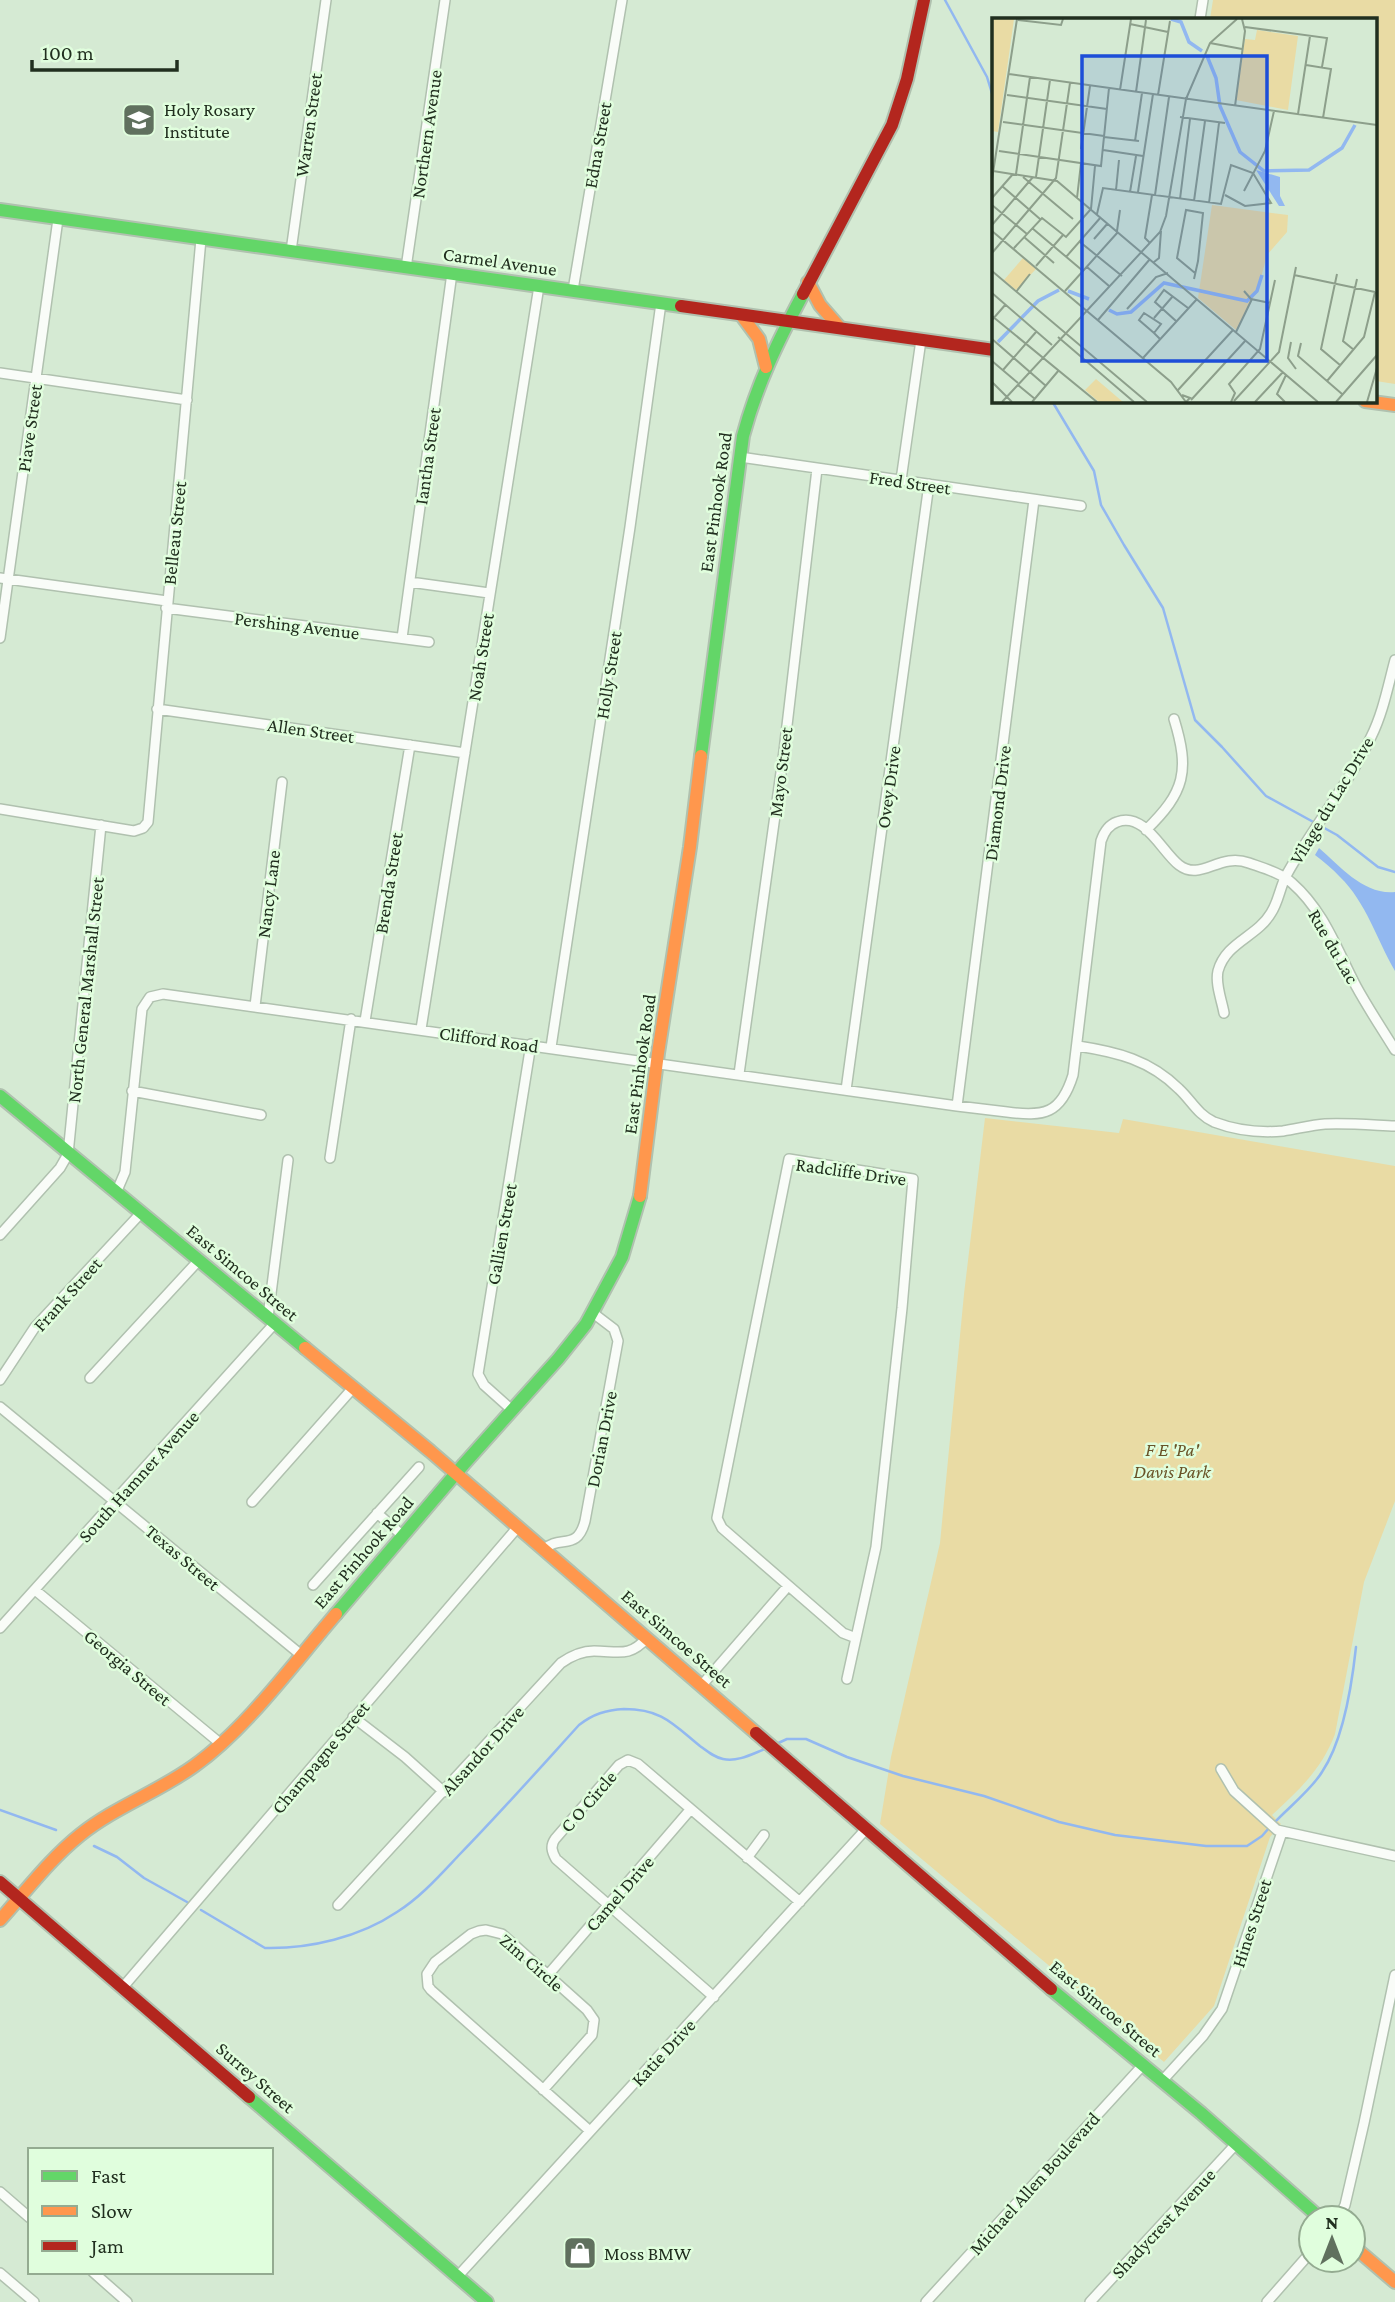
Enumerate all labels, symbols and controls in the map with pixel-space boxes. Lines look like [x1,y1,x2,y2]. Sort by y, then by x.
inset map [992,18,1378,402]
scale bar [32,28,177,72]
text: 100 m [42,41,94,65]
street label: Northern Avenue [407,68,446,200]
street label: Warren Street [291,71,326,179]
place label: Holy Rosary Institute [164,99,255,142]
street label: Edna Street [580,100,616,190]
school or university icon: Holy Rosary Institute [120,101,158,139]
street label: Carmel Avenue [442,243,558,280]
street label: Piave Street [13,382,46,473]
street label: Iantha Street [410,405,445,506]
street label: East Pinhook Road [695,431,736,574]
street label: Fred Street [868,466,953,499]
street label: Belleau Street [159,480,190,586]
street label: Pershing Avenue [233,607,361,644]
street label: Noah Street [463,611,498,703]
street label: Holly Street [591,629,626,721]
street label: Allen Street [266,714,356,747]
street label: Mayo Street [765,725,797,818]
street label: Vilage du Lac Drive [1285,733,1378,868]
street label: Ovey Drive [872,744,905,830]
street label: Diamond Drive [980,744,1015,862]
street label: Brenda Street [370,830,407,935]
street label: Nancy Lane [253,849,284,939]
street label: North General Marshall Street [63,875,108,1104]
street label: Rue du Lac [1304,905,1363,987]
street label: East Pinhook Road [619,993,660,1136]
street label: Clifford Road [438,1022,540,1057]
street label: Radcliffe Drive [794,1153,908,1190]
street label: Gallien Street [482,1181,521,1286]
street label: East Simcoe Street [183,1220,303,1326]
street label: Frank Street [29,1253,106,1335]
street label: Dorian Drive [582,1389,621,1489]
street label: South Hamner Avenue [74,1406,203,1546]
park label: F E 'Pa' Davis Park [1133,1439,1211,1482]
street label: East Pinhook Road [309,1492,418,1613]
street label: Texas Street [141,1520,225,1595]
street label: East Simcoe Street [617,1585,737,1692]
street label: Georgia Street [80,1625,176,1710]
street label: Champagne Street [267,1696,374,1818]
street label: Alsandor Drive [437,1701,528,1799]
street label: C O Circle [556,1766,621,1836]
street label: Camel Drive [581,1851,658,1935]
street label: Hines Street [1227,1876,1276,1970]
street label: Zim Circle [496,1929,568,1996]
street label: East Simcoe Street [1046,1956,1166,2062]
street label: Katie Drive [627,2014,700,2090]
street label: Surrey Street [212,2038,300,2118]
street label: Michael Allen Boulevard [965,2108,1104,2259]
legend [28,2148,273,2274]
text: Fast [91,2164,127,2188]
street label: Shadycrest Avenue [1107,2164,1220,2283]
text: Slow [91,2199,133,2223]
north arrow [1297,2204,1367,2274]
text: N [1326,2212,1339,2233]
text: Jam [89,2234,124,2258]
shop icon: Moss BMW [561,2234,599,2272]
place label: Moss BMW [604,2243,692,2264]

